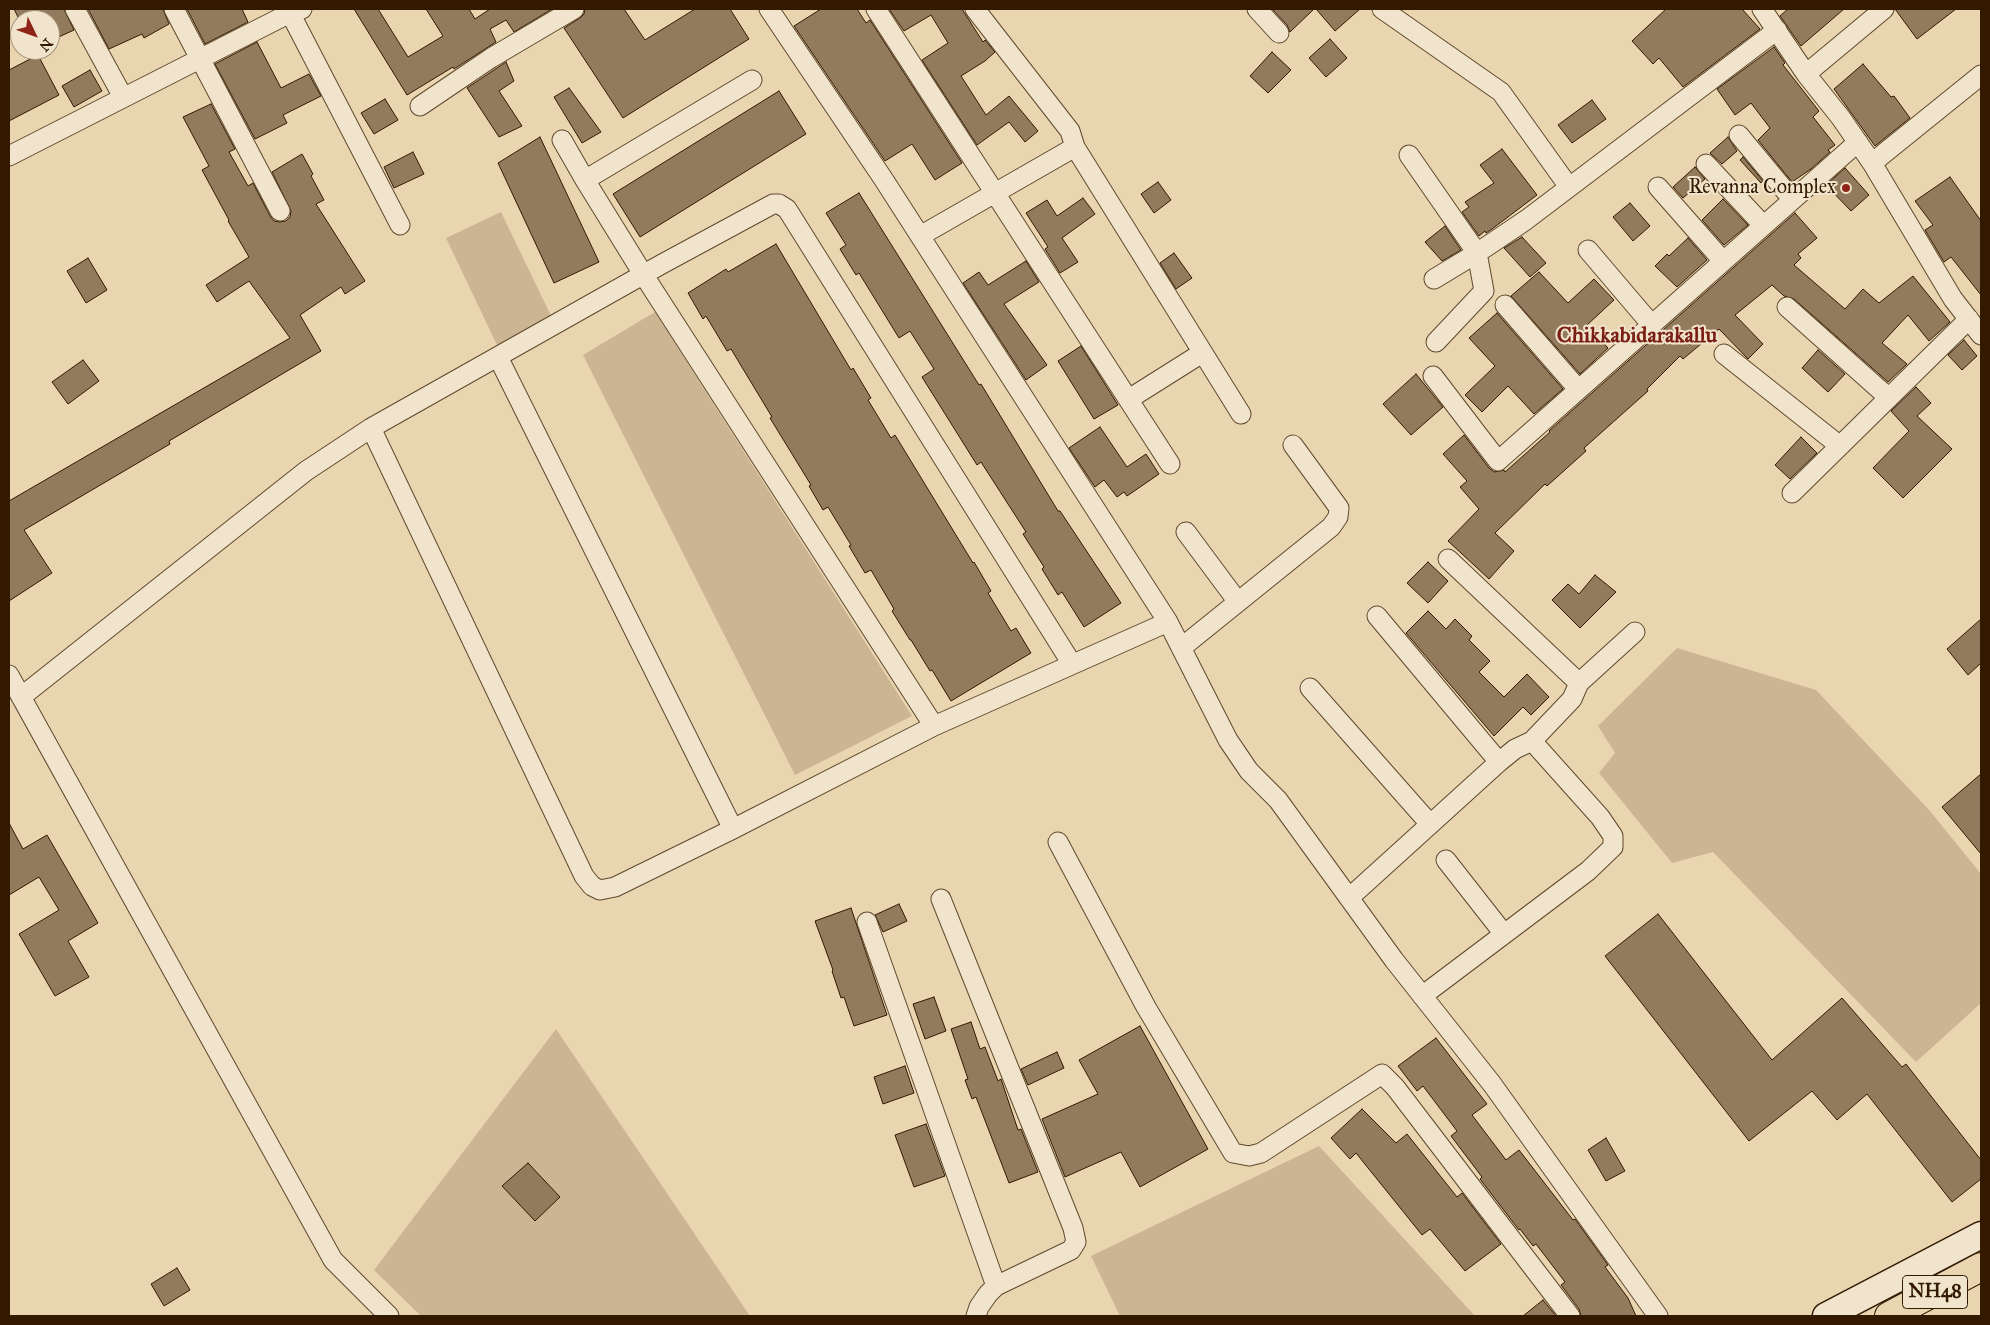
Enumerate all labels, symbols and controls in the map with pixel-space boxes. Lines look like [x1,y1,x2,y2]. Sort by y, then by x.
north arrow [10,10,60,60]
text: N [35,35,56,55]
place label: Revanna Complex [1688,176,1836,200]
marker: Revanna Complex [1840,182,1852,194]
district label: Chikkabidarakallu [1557,324,1717,350]
road number: NH48 [1902,1275,1968,1308]

